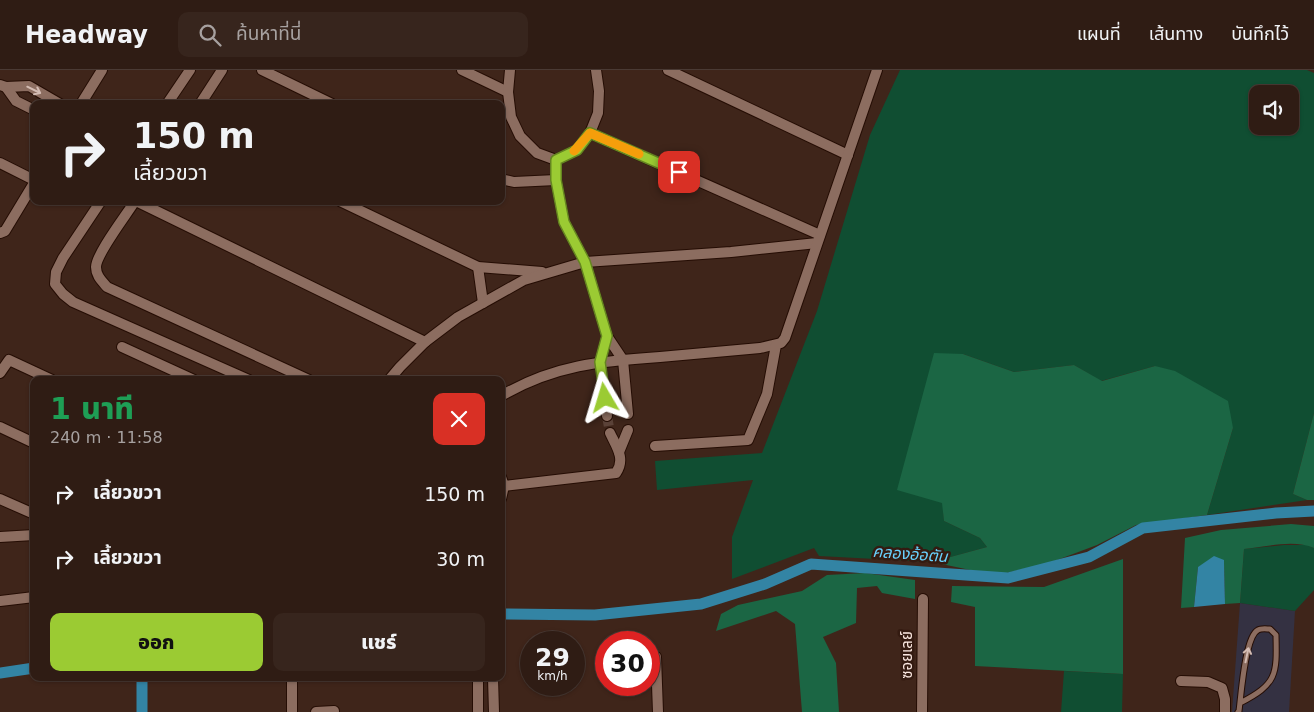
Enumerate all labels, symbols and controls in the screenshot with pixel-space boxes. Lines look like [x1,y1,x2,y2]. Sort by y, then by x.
search box [178,12,528,57]
text: Headway [25,21,148,49]
icon: search [196,21,224,49]
text: ค้นหาที่นี่ [236,22,301,44]
text: แผนที่ [1077,23,1121,44]
text: เส้นทาง [1149,23,1203,44]
text: บันทึกไว้ [1231,23,1289,44]
map controls [1249,85,1299,135]
button: sound [1249,85,1299,135]
one-way arrow [26,86,41,95]
text: 150 m [133,116,255,156]
icon: right [50,120,115,185]
pin [658,151,700,193]
icon: arrive [665,158,693,186]
text: เลี้ยวขวา [133,160,208,185]
position arrow [578,371,630,423]
text: 1 นาที [50,391,134,426]
button: close [433,393,485,445]
text: 240 m · 11:58 [50,428,163,447]
icon: right [50,480,78,508]
text: เลี้ยวขวา [93,481,162,503]
text: 150 m [424,483,485,505]
water label: คลองอ้อตัน [872,542,949,566]
icon: right [50,545,78,573]
text: เลี้ยวขวา [93,546,162,568]
text: 30 m [436,548,485,570]
button: ออก [50,613,263,671]
button: แชร์ [273,613,485,671]
speed limit sign: 30 [595,631,660,696]
street label: ซอยเลย์ [898,631,916,679]
text: 29 [535,643,570,672]
one-way arrow [1243,648,1252,664]
text: km/h [537,669,568,683]

